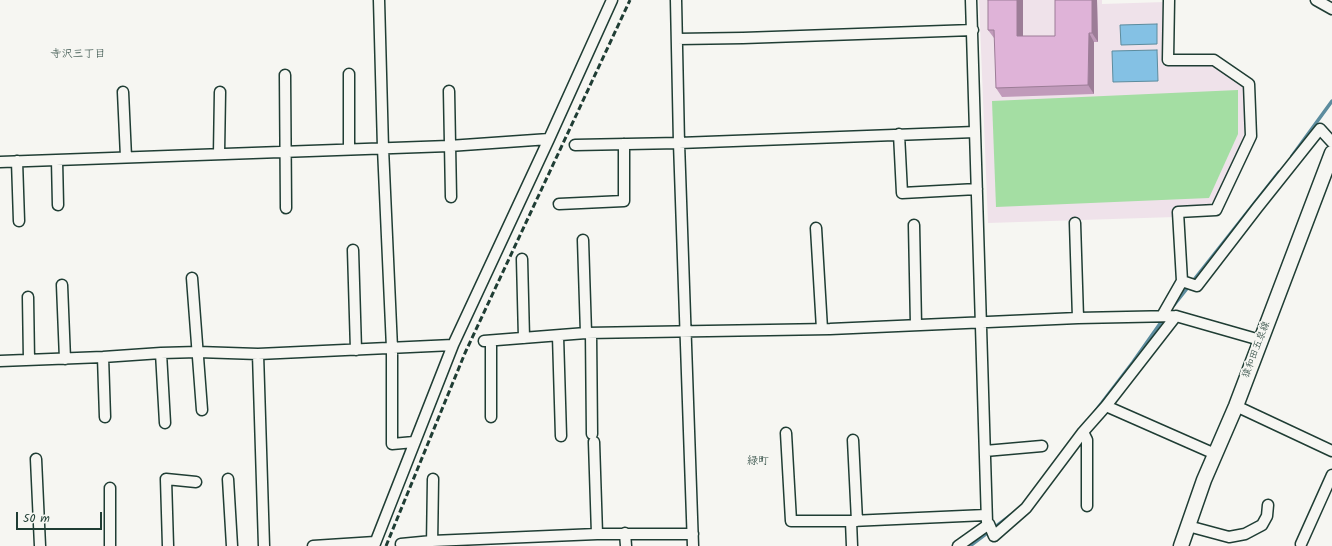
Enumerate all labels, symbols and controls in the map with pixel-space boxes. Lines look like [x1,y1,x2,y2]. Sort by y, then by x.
district label: 寺沢三丁目 [51,48,105,62]
street label: 猿和田五泉線 [1241,320,1273,380]
district label: 緑町 [747,455,769,469]
scale bar [18,504,104,530]
text: 50 m [23,509,50,528]

